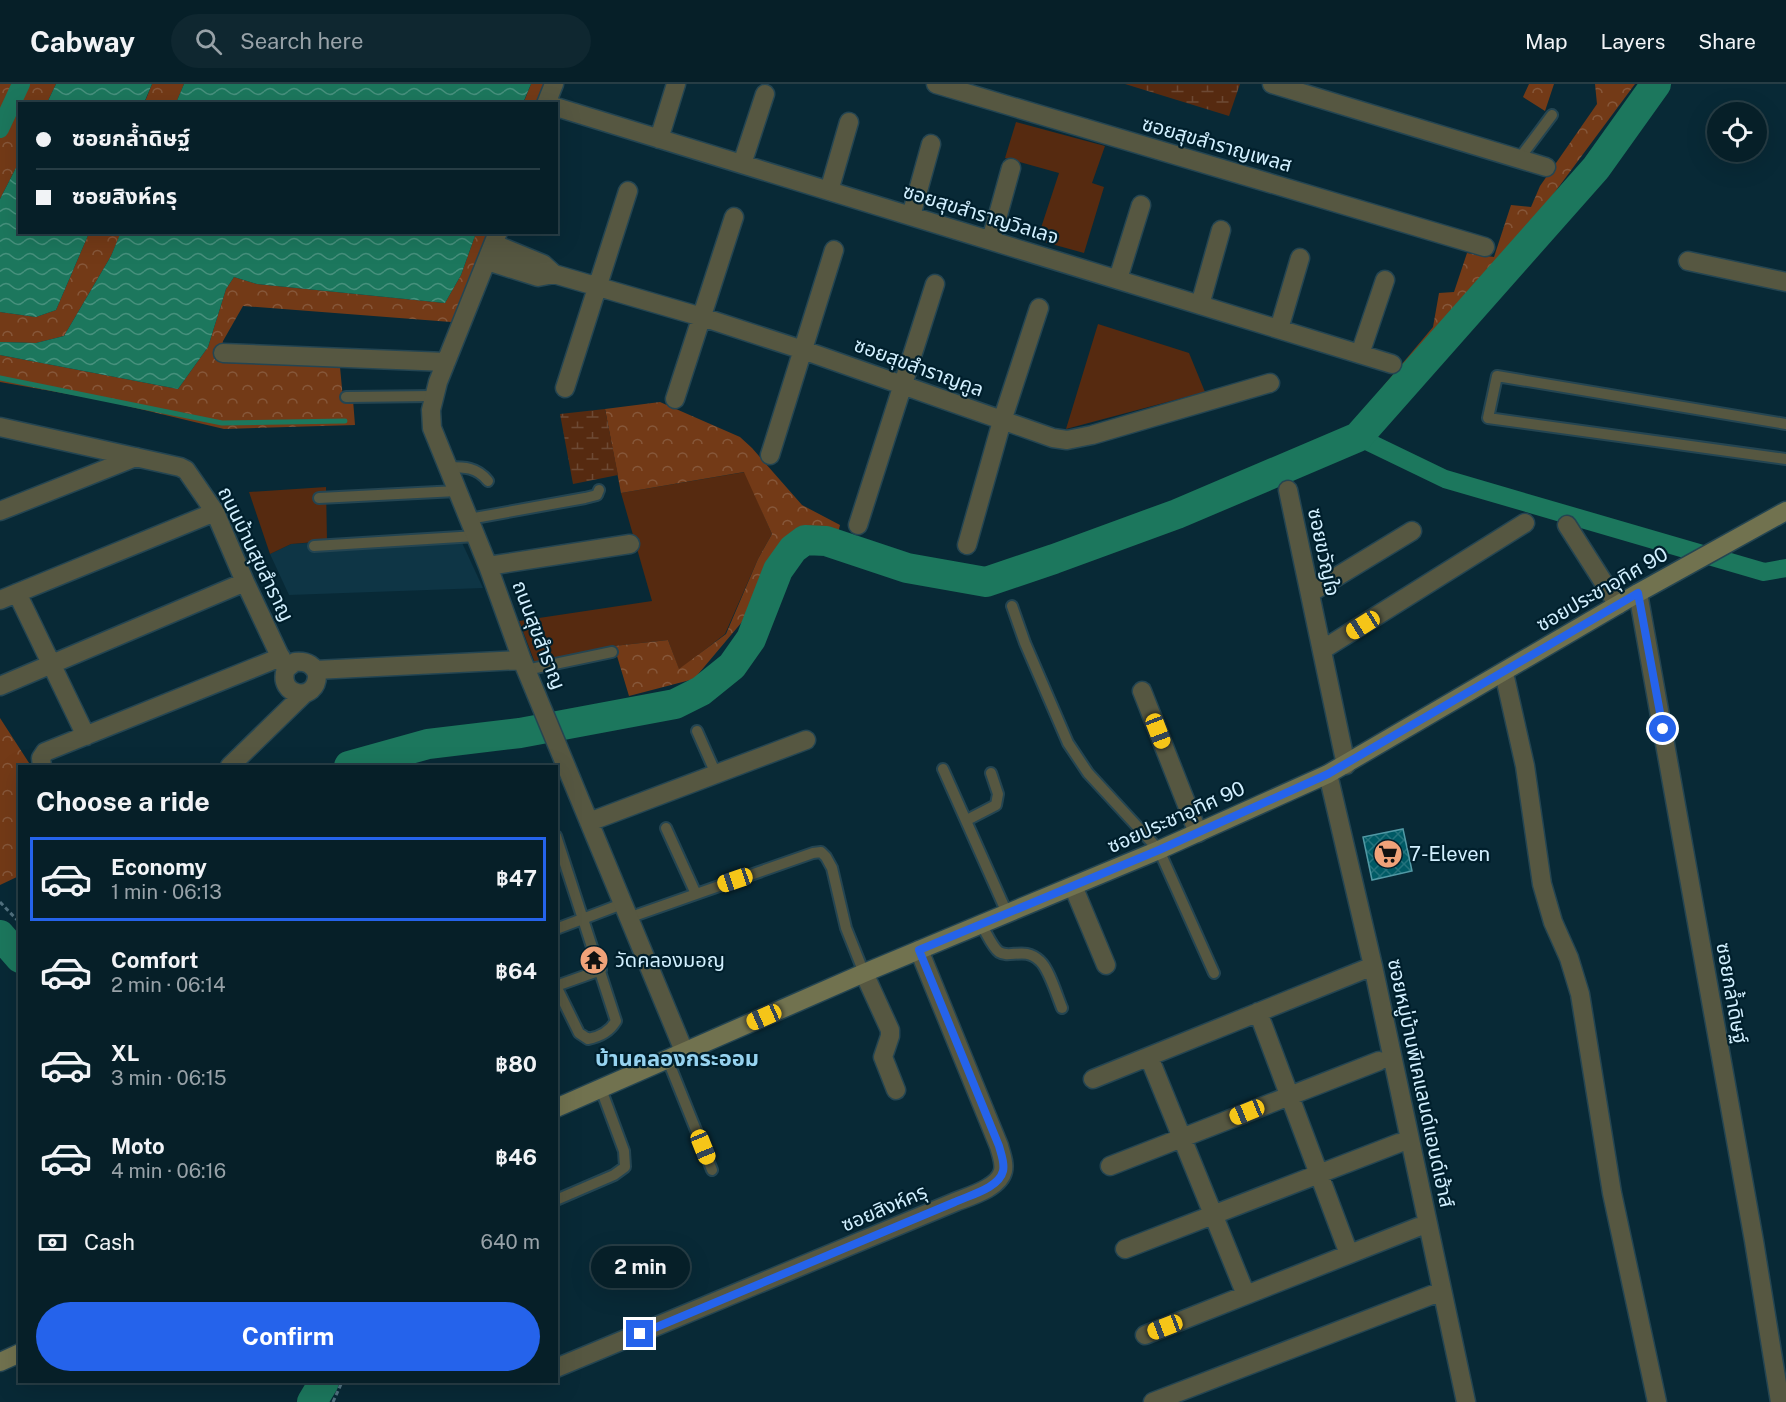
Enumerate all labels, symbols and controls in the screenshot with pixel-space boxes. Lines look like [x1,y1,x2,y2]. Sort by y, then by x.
search box [171,14,591,68]
text: Cabway [30,25,135,58]
icon: search [192,25,225,58]
text: Search here [240,28,363,54]
text: Map [1525,29,1568,54]
text: Layers [1601,29,1665,54]
text: Share [1698,29,1756,54]
map controls [1707,102,1767,162]
button: locate [1707,102,1767,162]
street label: ซอยสุขสำราญเพลส [1139,111,1295,177]
text: ซอยกล้ำดิษฐ์ [72,125,190,151]
street label: ซอยสุขสำราญวิลเลจ [900,179,1062,249]
text: ซอยสิงห์ครุ [72,183,177,209]
street label: ซอยสุขสำราญคูล [851,332,987,403]
street label: ถนนบ้านสุขสำราญ [213,483,299,625]
street label: ซอยขวัญใจ [1303,506,1345,598]
street label: ซอยประชาอุทิศ 90 [1532,542,1672,636]
street label: ถนนสุขสำราญ [507,577,571,693]
car [1343,608,1383,642]
car [1143,711,1173,751]
route start [1649,715,1676,742]
street label: ซอยประชาอุทิศ 90 [1104,776,1248,858]
text: Choose a ride [36,785,210,817]
supermarket icon: 7-Eleven [1372,838,1404,870]
place label: 7-Eleven [1409,842,1490,866]
icon: car [39,852,93,906]
text: Economy [111,854,207,880]
text: ฿47 [496,865,537,891]
car [715,866,755,894]
text: 1 min · 06:13 [111,880,222,904]
street label: ซอยกล้ำดิษฐ์ [1711,940,1755,1045]
temple icon: วัดคลองมอญ [578,944,610,976]
icon: car [39,945,93,999]
text: Comfort [111,947,198,973]
place label: วัดคลองมอญ [615,948,725,972]
street label: ซอยหมู่บ้านพีเคแลนด์แอนด์เฮ้าส์ [1382,956,1459,1210]
text: ฿64 [495,958,537,984]
text: 2 min · 06:14 [111,973,226,997]
car [744,1001,784,1033]
icon: car [39,1038,93,1092]
text: XL [111,1040,139,1066]
district label: บ้านคลองกระออม [595,1045,759,1071]
text: ฿80 [495,1051,537,1077]
text: 3 min · 06:15 [111,1066,227,1090]
car [1227,1097,1267,1127]
car [688,1127,718,1167]
icon: car [39,1131,93,1185]
text: Moto [111,1133,165,1159]
text: ฿46 [495,1144,537,1170]
text: 4 min · 06:16 [111,1159,226,1183]
street label: ซอยสิงห์ครุ [838,1179,930,1237]
icon: cash [36,1226,69,1259]
text: Cash [84,1229,135,1255]
text: 640 m [481,1230,540,1254]
callout: 2 min [590,1247,690,1289]
text: 2 min [614,1255,667,1279]
button: Confirm [36,1302,540,1371]
car [1145,1312,1185,1342]
route end [626,1320,653,1347]

